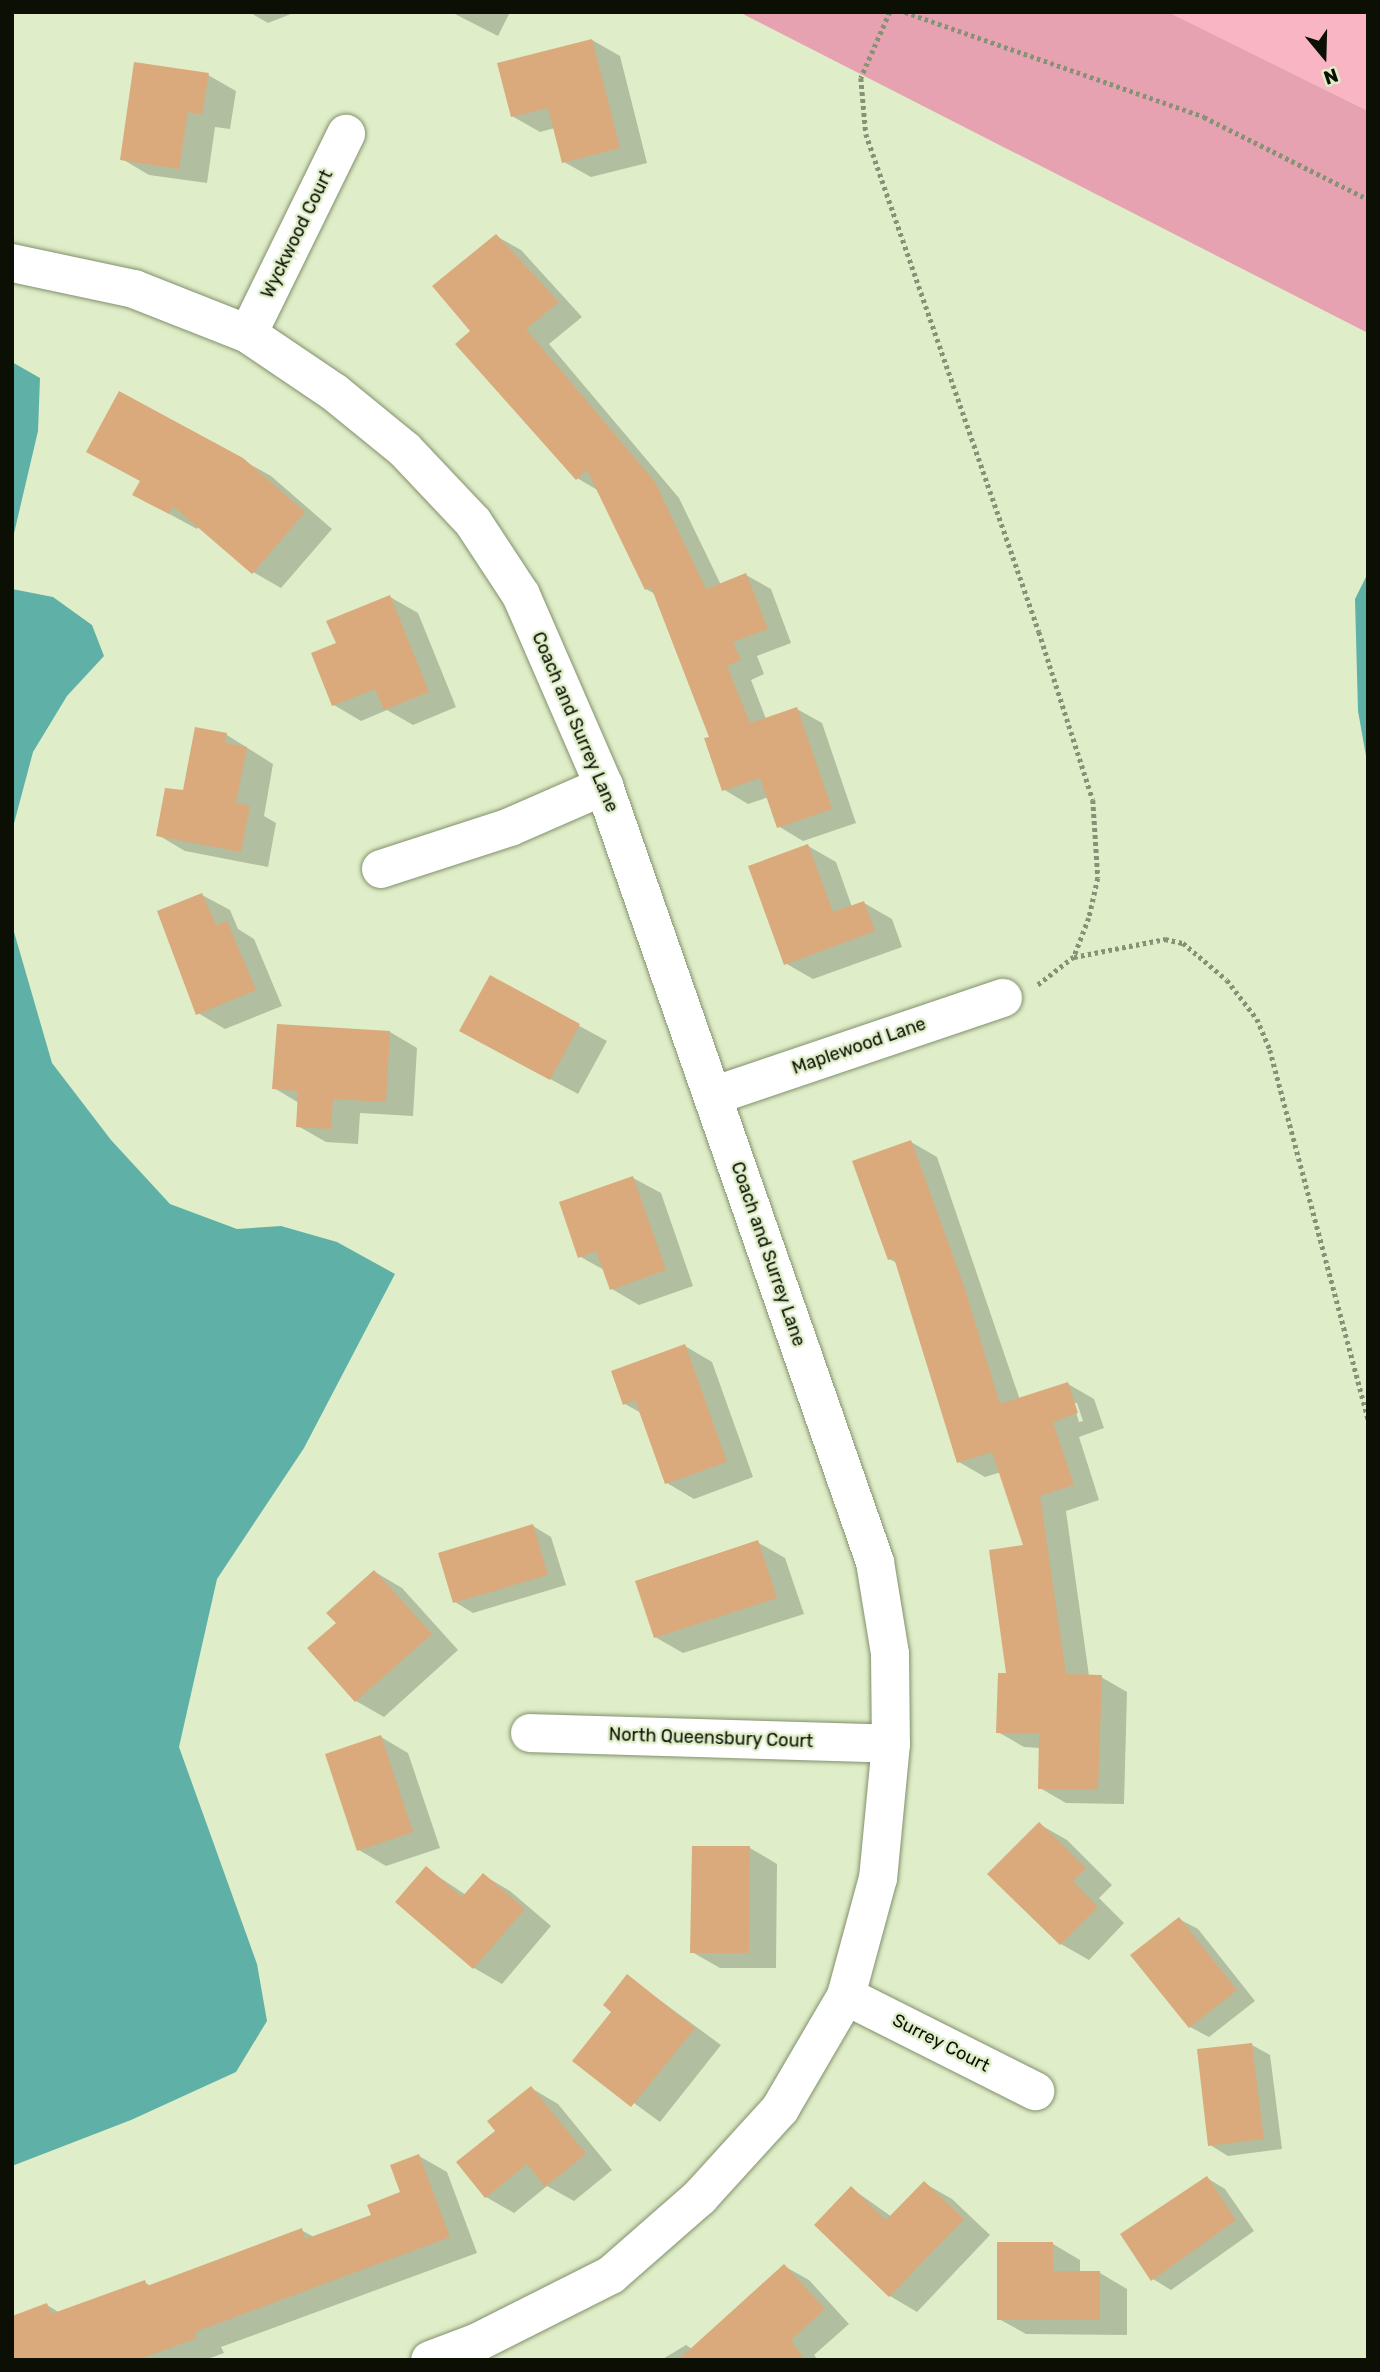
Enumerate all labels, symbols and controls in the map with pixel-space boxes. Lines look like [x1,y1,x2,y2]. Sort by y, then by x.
north arrow [1289,21,1359,91]
text: N [1321,63,1341,89]
street label: Wyckwood Court [257,166,337,302]
street label: Coach and Surrey Lane [527,628,623,816]
street label: Maplewood Lane [789,1013,929,1079]
street label: Coach and Surrey Lane [726,1159,810,1349]
street label: North Queensbury Court [608,1724,814,1752]
street label: Surrey Court [889,2009,993,2077]

